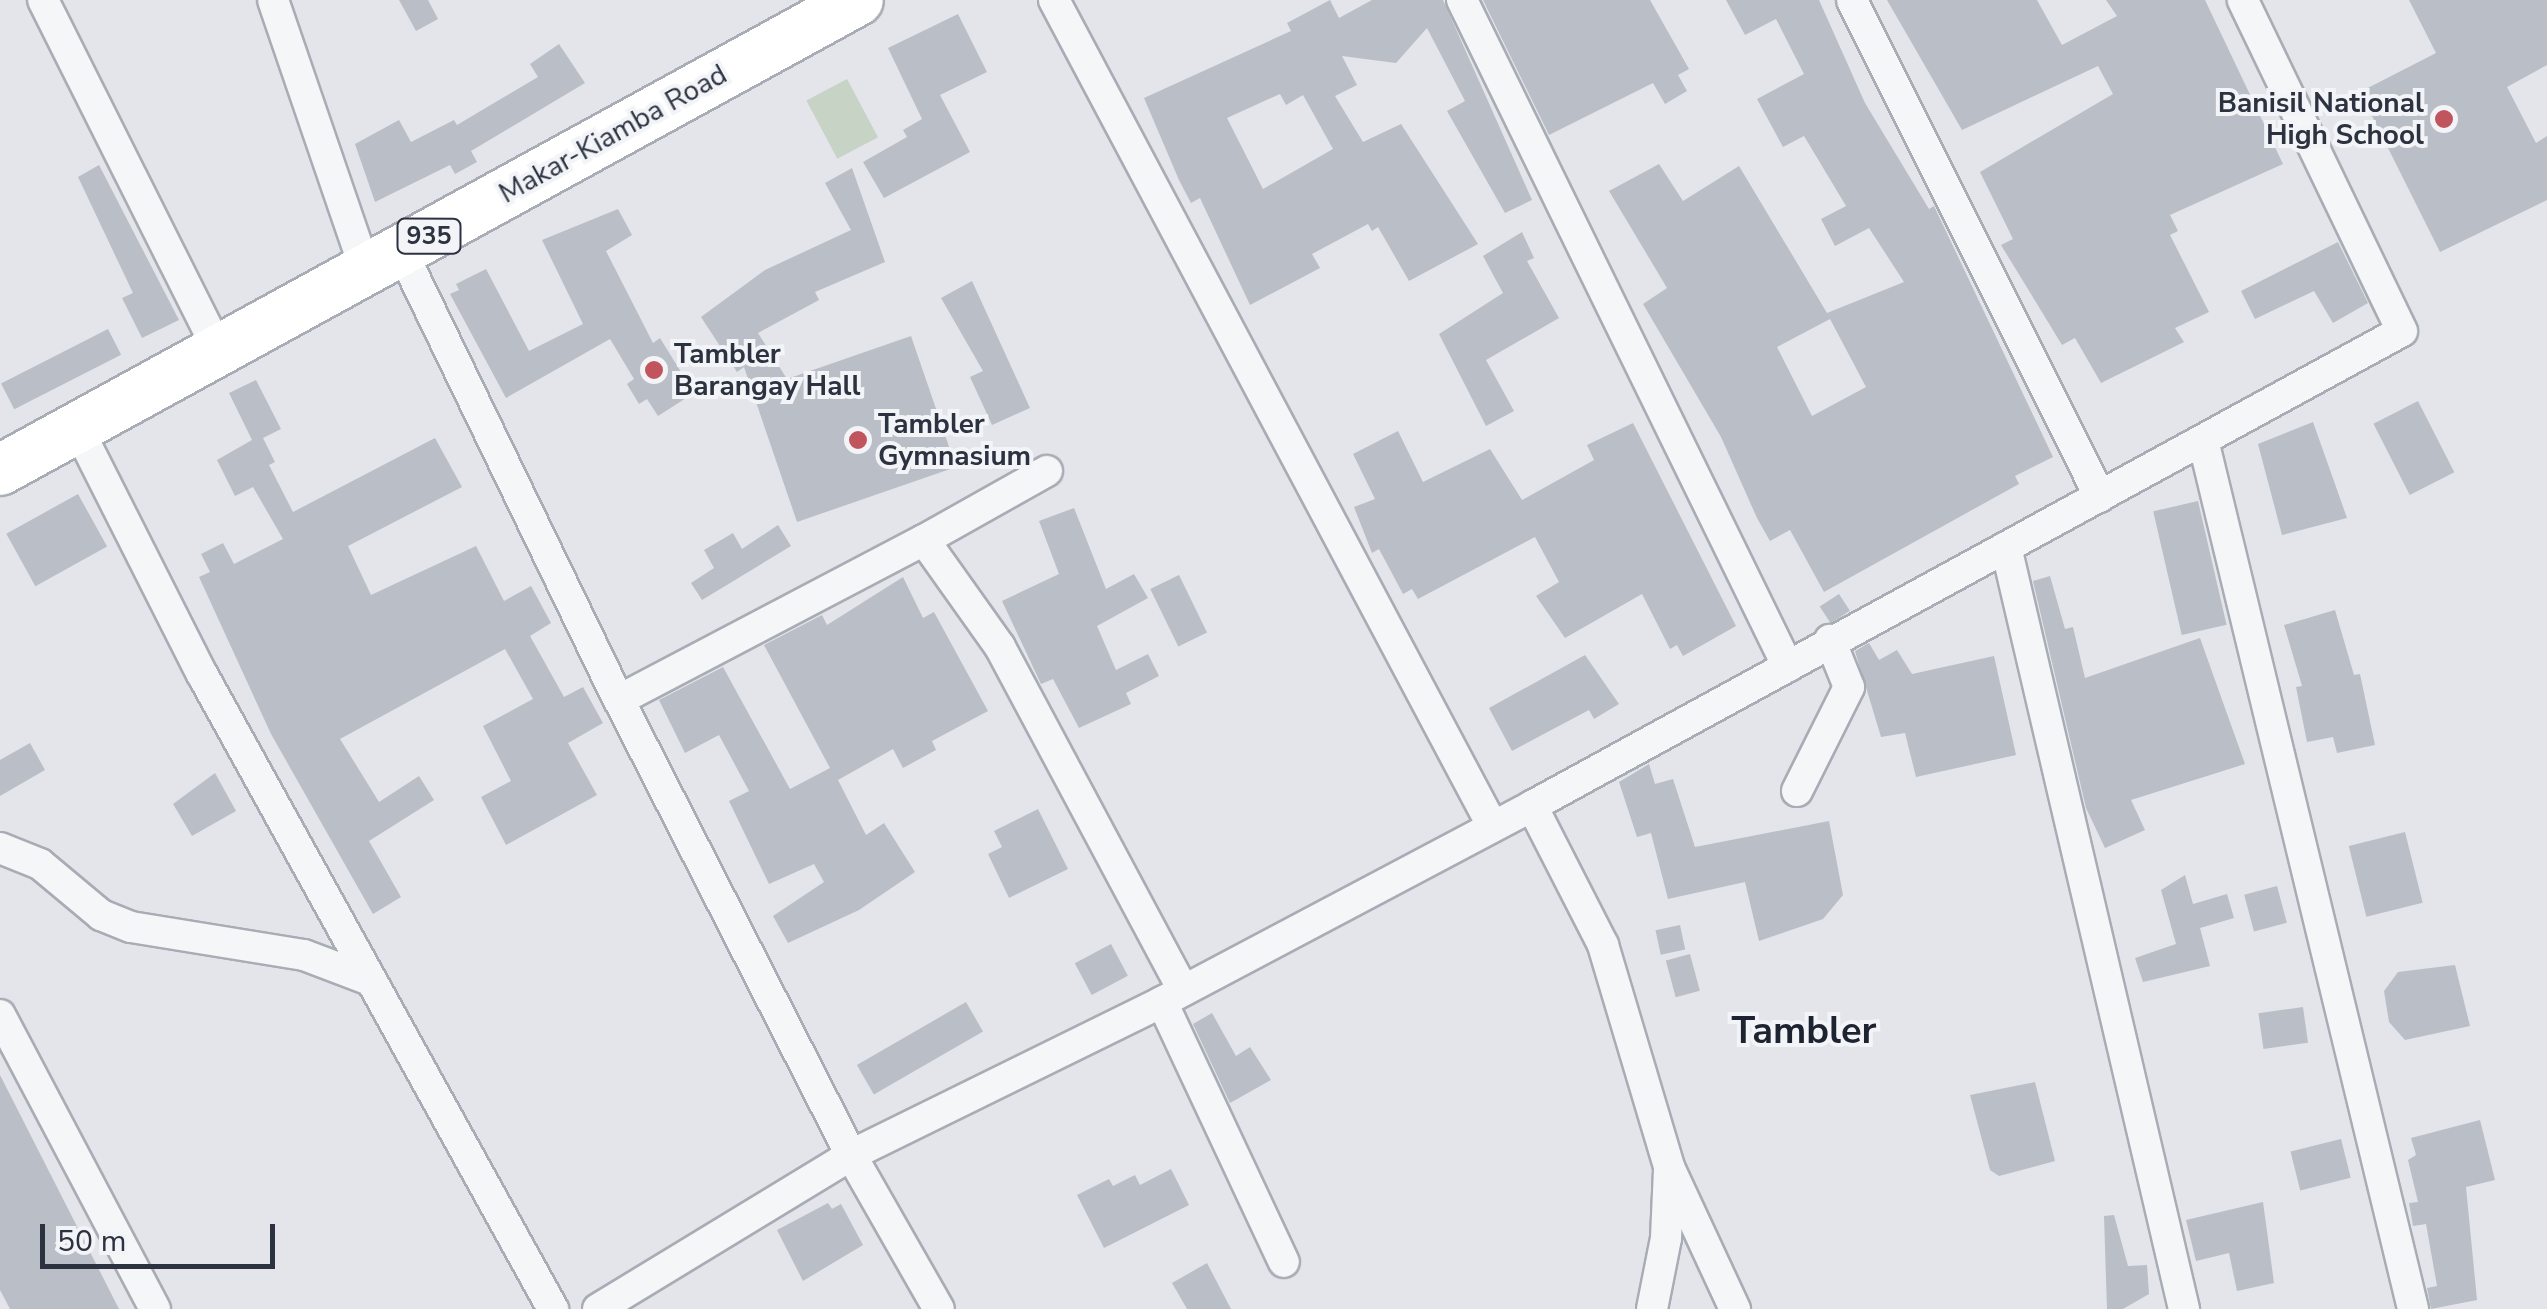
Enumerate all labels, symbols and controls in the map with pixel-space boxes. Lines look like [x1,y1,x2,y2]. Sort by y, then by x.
street label: Makar-Kiamba Road [493,57,733,211]
place label: Banisil National High School [2218,86,2424,152]
marker: Banisil National High School [2433,108,2455,130]
road number: 935 [396,216,462,256]
place label: Tambler Barangay Hall [674,337,860,403]
marker: Tambler Barangay Hall [643,359,665,381]
place label: Tambler Gymnasium [878,407,1031,473]
marker: Tambler Gymnasium [847,429,869,451]
district label: Tambler [1732,1008,1876,1054]
scale bar [45,1204,280,1266]
text: 50 m [57,1221,126,1262]

